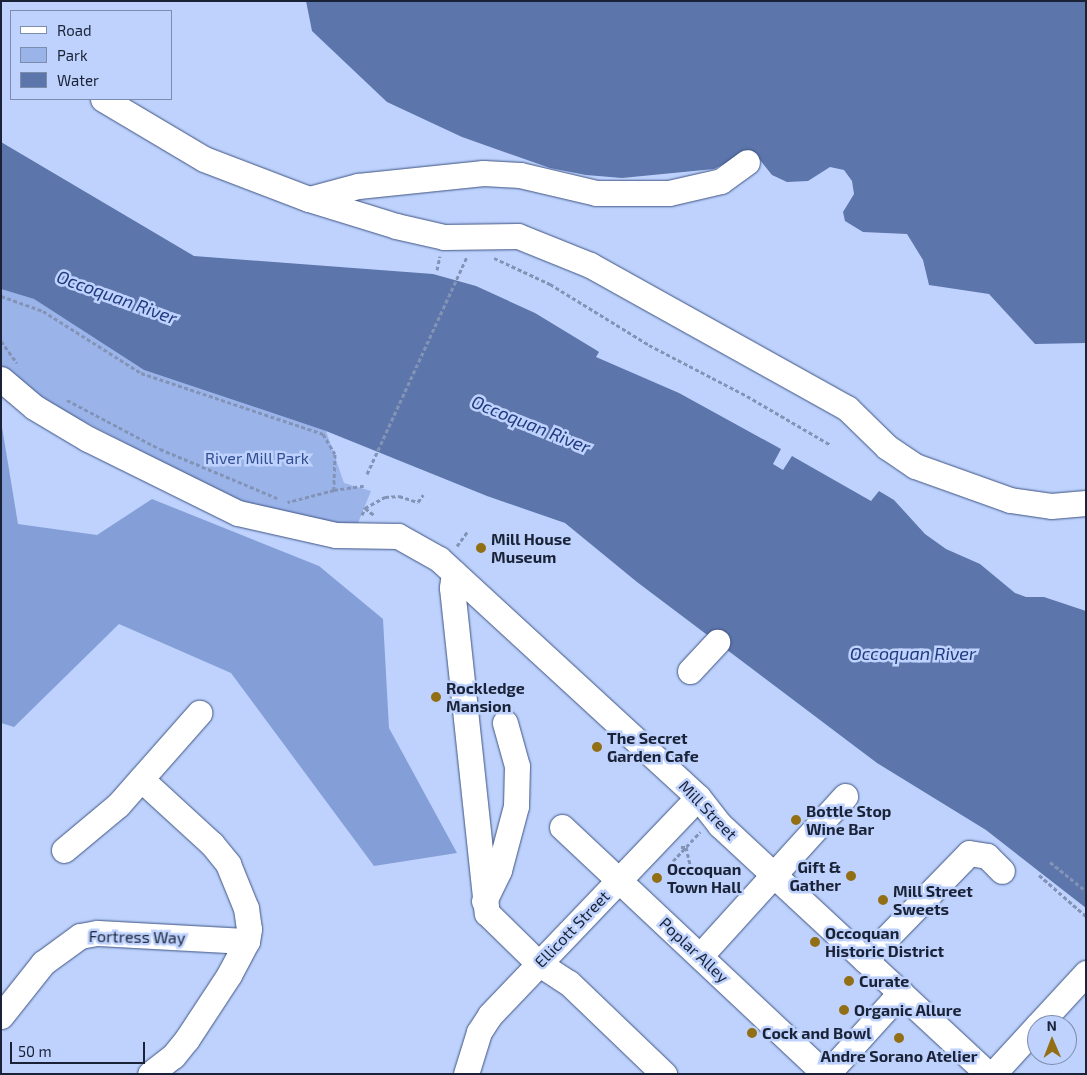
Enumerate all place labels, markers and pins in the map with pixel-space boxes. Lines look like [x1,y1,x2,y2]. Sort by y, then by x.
place label: Mill House Museum [491,529,572,567]
marker: Mill House Museum [475,542,487,554]
place label: Rockledge Mansion [446,678,525,716]
marker: Rockledge Mansion [430,691,442,703]
place label: The Secret Garden Cafe [607,728,699,766]
marker: The Secret Garden Cafe [591,741,603,753]
place label: Bottle Stop Wine Bar [806,801,891,839]
marker: Bottle Stop Wine Bar [790,814,802,826]
place label: Gift & Gather [789,857,841,895]
place label: Occoquan Town Hall [667,859,742,897]
marker: Gift & Gather [845,870,857,882]
marker: Occoquan Town Hall [651,872,663,884]
place label: Mill Street Sweets [893,881,973,919]
marker: Mill Street Sweets [877,894,889,906]
place label: Occoquan Historic District [825,923,944,961]
marker: Occoquan Historic District [809,936,821,948]
place label: Curate [859,971,909,991]
marker: Curate [843,975,855,987]
place label: Organic Allure [854,1000,962,1020]
marker: Organic Allure [838,1004,850,1016]
place label: Cock and Bowl [762,1023,872,1043]
marker: Cock and Bowl [746,1027,758,1039]
marker: Andre Sorano Atelier [893,1032,905,1044]
place label: Andre Sorano Atelier [820,1046,978,1066]

